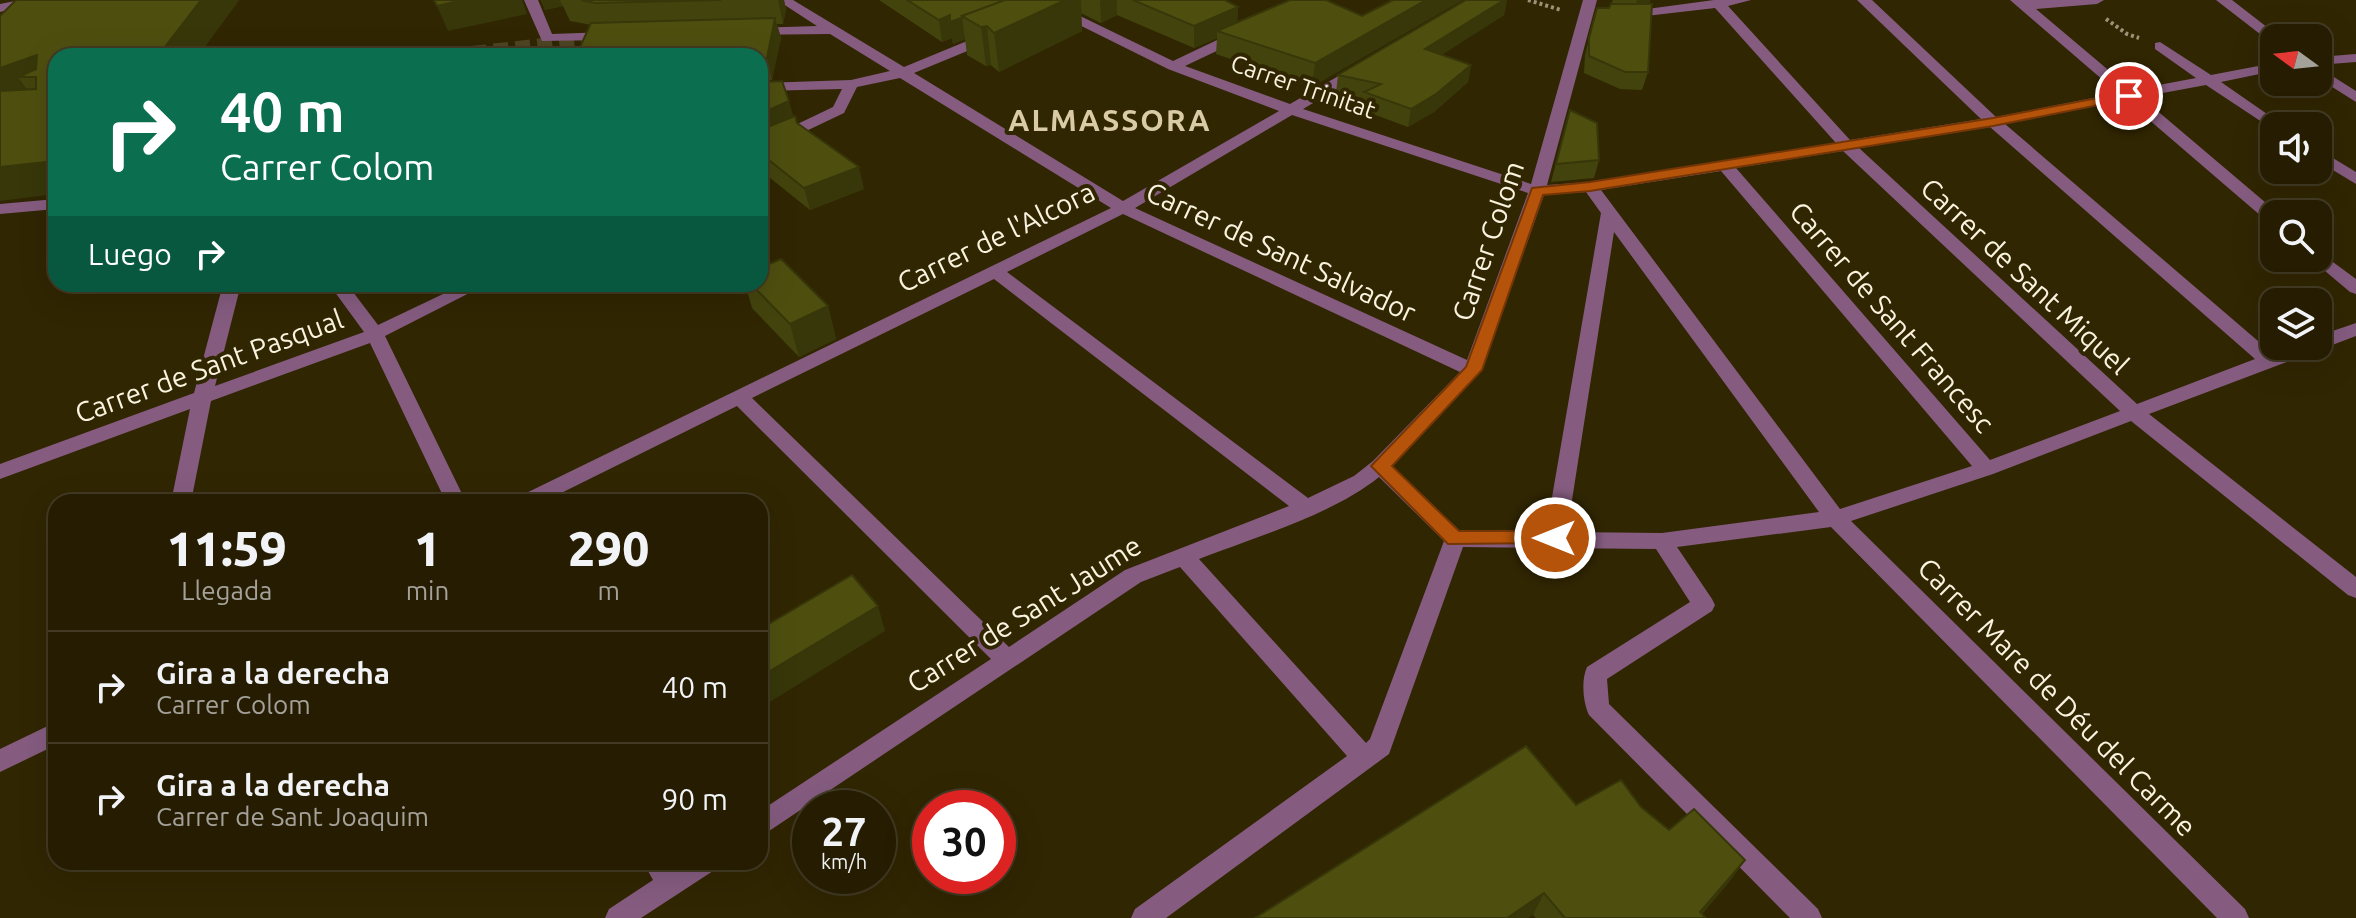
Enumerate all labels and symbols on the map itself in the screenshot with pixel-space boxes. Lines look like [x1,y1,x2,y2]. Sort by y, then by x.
north arrow [2260,24,2332,96]
street label: Carrer Trinitat [1227,49,1380,124]
pin [2095,62,2163,130]
district label: ALMASSORA [1008,103,1212,137]
street label: Carrer Colom [1446,157,1529,325]
street label: Carrer de Sant Miquel [1915,171,2135,380]
street label: Carrer de l'Alcora [892,175,1099,298]
street label: Carrer de Sant Salvador [1142,175,1421,328]
street label: Carrer de Sant Francesc [1784,195,2001,438]
street label: Carrer de Sant Pasqual [70,303,347,429]
position arrow [1513,496,1597,580]
street label: Carrer de Sant Jaume [901,529,1146,698]
street label: Carrer Mare de Déu del Carme [1912,551,2203,842]
speed limit sign: 30 [912,790,1016,894]

